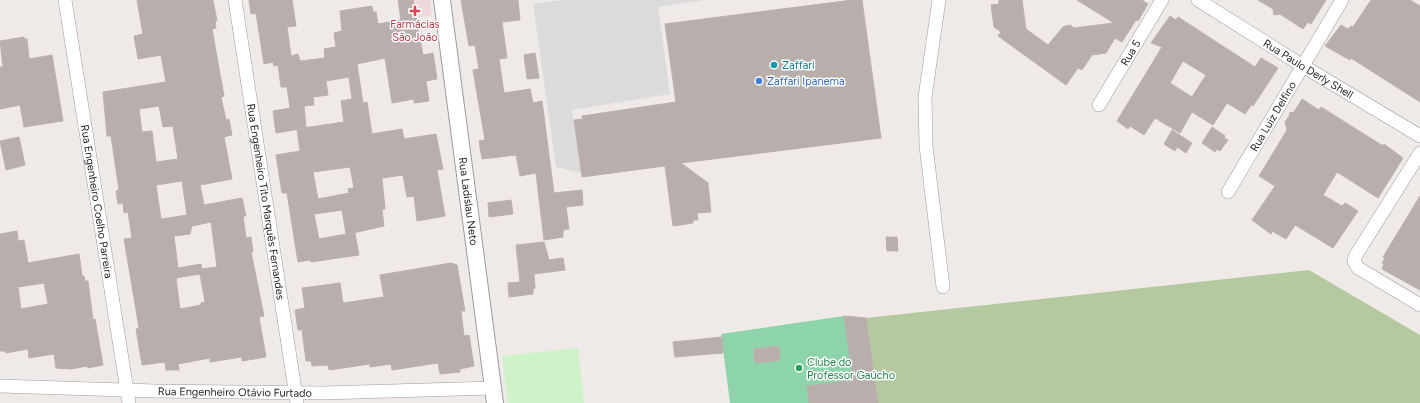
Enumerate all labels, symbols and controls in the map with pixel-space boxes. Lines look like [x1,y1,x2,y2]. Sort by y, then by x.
marker: Farmácias São João [410,6,420,16]
place label: Farmácias São João [390,18,440,44]
street label: Rua Paulo Derly Shell [1261,36,1356,101]
street label: Rua 5 [1118,37,1143,68]
place label: Zaffari [782,59,815,72]
marker: Zaffari [769,60,779,70]
place label: Zaffari Ipanema [767,75,845,88]
marker: Zaffari Ipanema [754,76,764,86]
street label: Rua Luiz Delfino [1247,79,1299,154]
street label: Rua Engenheiro Tito Marquês Fernandes [245,103,288,301]
street label: Rua Engenheiro Coelho Parreira [78,124,116,279]
street label: Rua Ladislau Neto [456,156,481,246]
place label: Clube do Professor Gaúcho [807,356,895,382]
marker: Clube do Professor Gaúcho [794,363,804,373]
street label: Rua Engenheiro Otávio Furtado [158,385,312,399]

